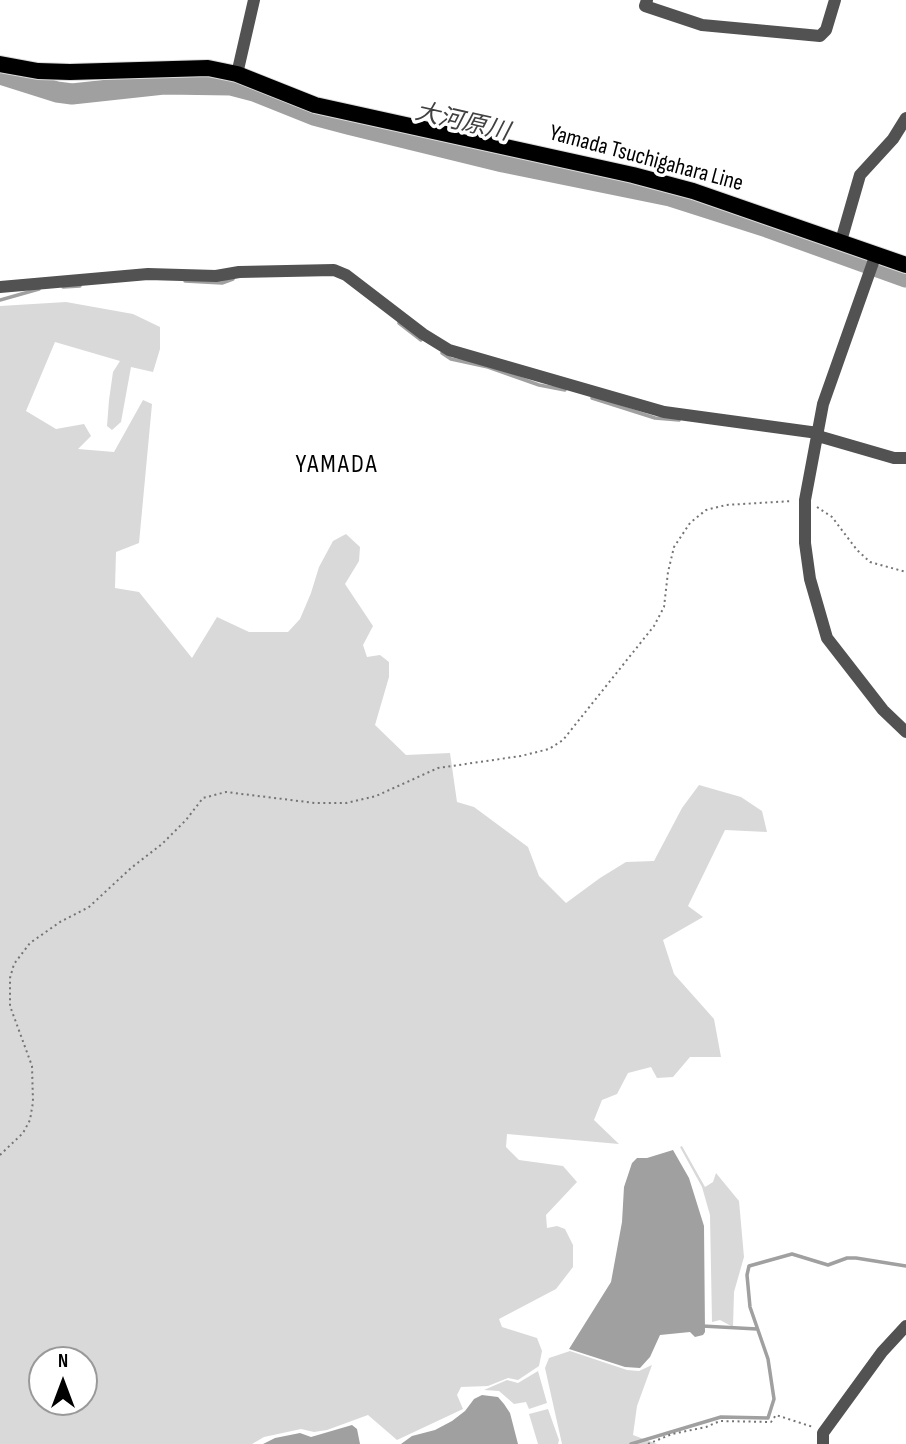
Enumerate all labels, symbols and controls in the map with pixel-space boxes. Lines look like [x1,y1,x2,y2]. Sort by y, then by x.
water label: 大河原川 [412,98,512,148]
street label: Yamada Tsuchigahara Line [546,120,746,198]
district label: YAMADA [296,449,378,481]
north arrow [28,1346,98,1416]
text: N [58,1350,68,1373]

